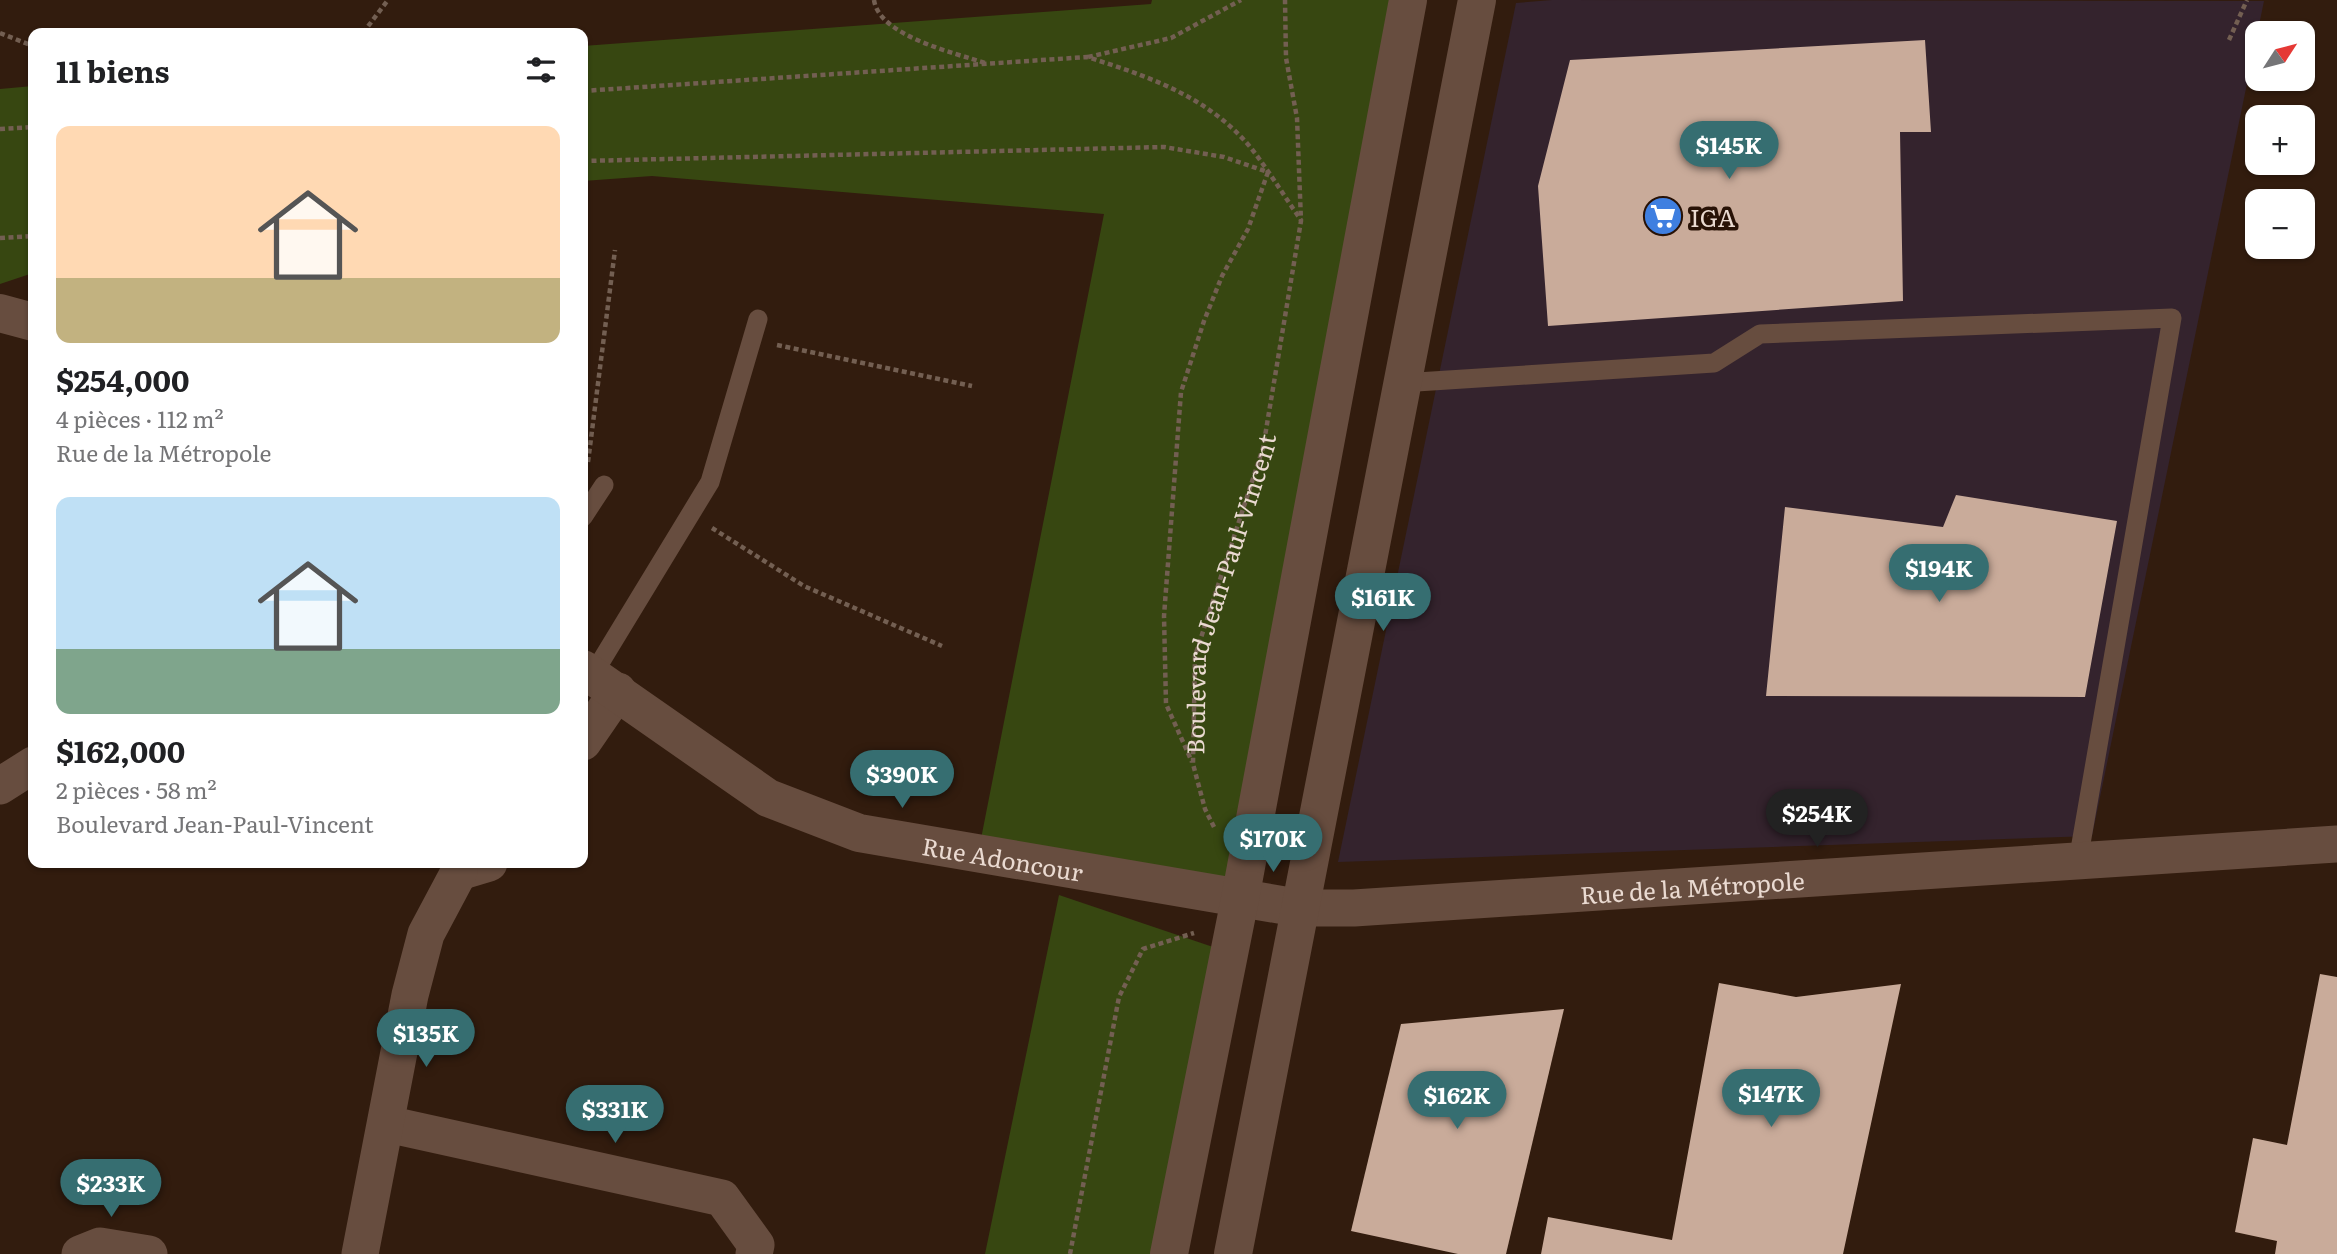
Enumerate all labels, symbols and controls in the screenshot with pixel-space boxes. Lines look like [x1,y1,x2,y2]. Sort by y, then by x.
north arrow [2245,21,2315,91]
map controls [2245,21,2315,259]
text: 11 biens [56,48,169,92]
icon: filters [522,51,560,89]
button: + [2245,105,2315,175]
pin: $145K [1680,122,1778,181]
text: $145K [1696,127,1762,161]
icon: home [245,172,371,298]
button: − [2245,189,2315,259]
supermarket icon: IGA [1642,195,1684,237]
place label: IGA [1690,199,1736,234]
text: $254,000 [56,357,190,401]
text: 4 pièces · 112 m² [56,401,224,435]
street label: Boulevard Jean-Paul-Vincent [1176,431,1283,755]
text: Rue de la Métropole [56,435,272,469]
icon: home [245,543,371,669]
pin: $194K [1890,544,1988,604]
text: $194K [1905,550,1973,584]
pin: $161K [1334,574,1432,633]
text: $161K [1351,579,1415,613]
text: $162,000 [56,728,185,772]
pin: $390K [853,750,951,810]
text: $390K [866,756,938,790]
text: 2 pièces · 58 m² [56,772,217,806]
pin: $254K [1768,790,1866,849]
text: $254K [1782,795,1852,829]
text: Boulevard Jean-Paul-Vincent [56,806,374,840]
pin: $170K [1224,814,1322,874]
text: $170K [1239,820,1307,854]
street label: Rue Adoncour [920,827,1087,889]
street label: Rue de la Métropole [1579,861,1806,911]
pin: $135K [377,1010,475,1069]
text: $135K [393,1015,459,1049]
pin: $147K [1722,1070,1820,1129]
pin: $162K [1408,1072,1506,1131]
text: $147K [1738,1075,1804,1109]
text: $162K [1423,1077,1491,1111]
pin: $331K [566,1086,664,1145]
text: $331K [582,1091,648,1125]
pin: $233K [62,1160,160,1219]
text: $233K [76,1165,146,1199]

